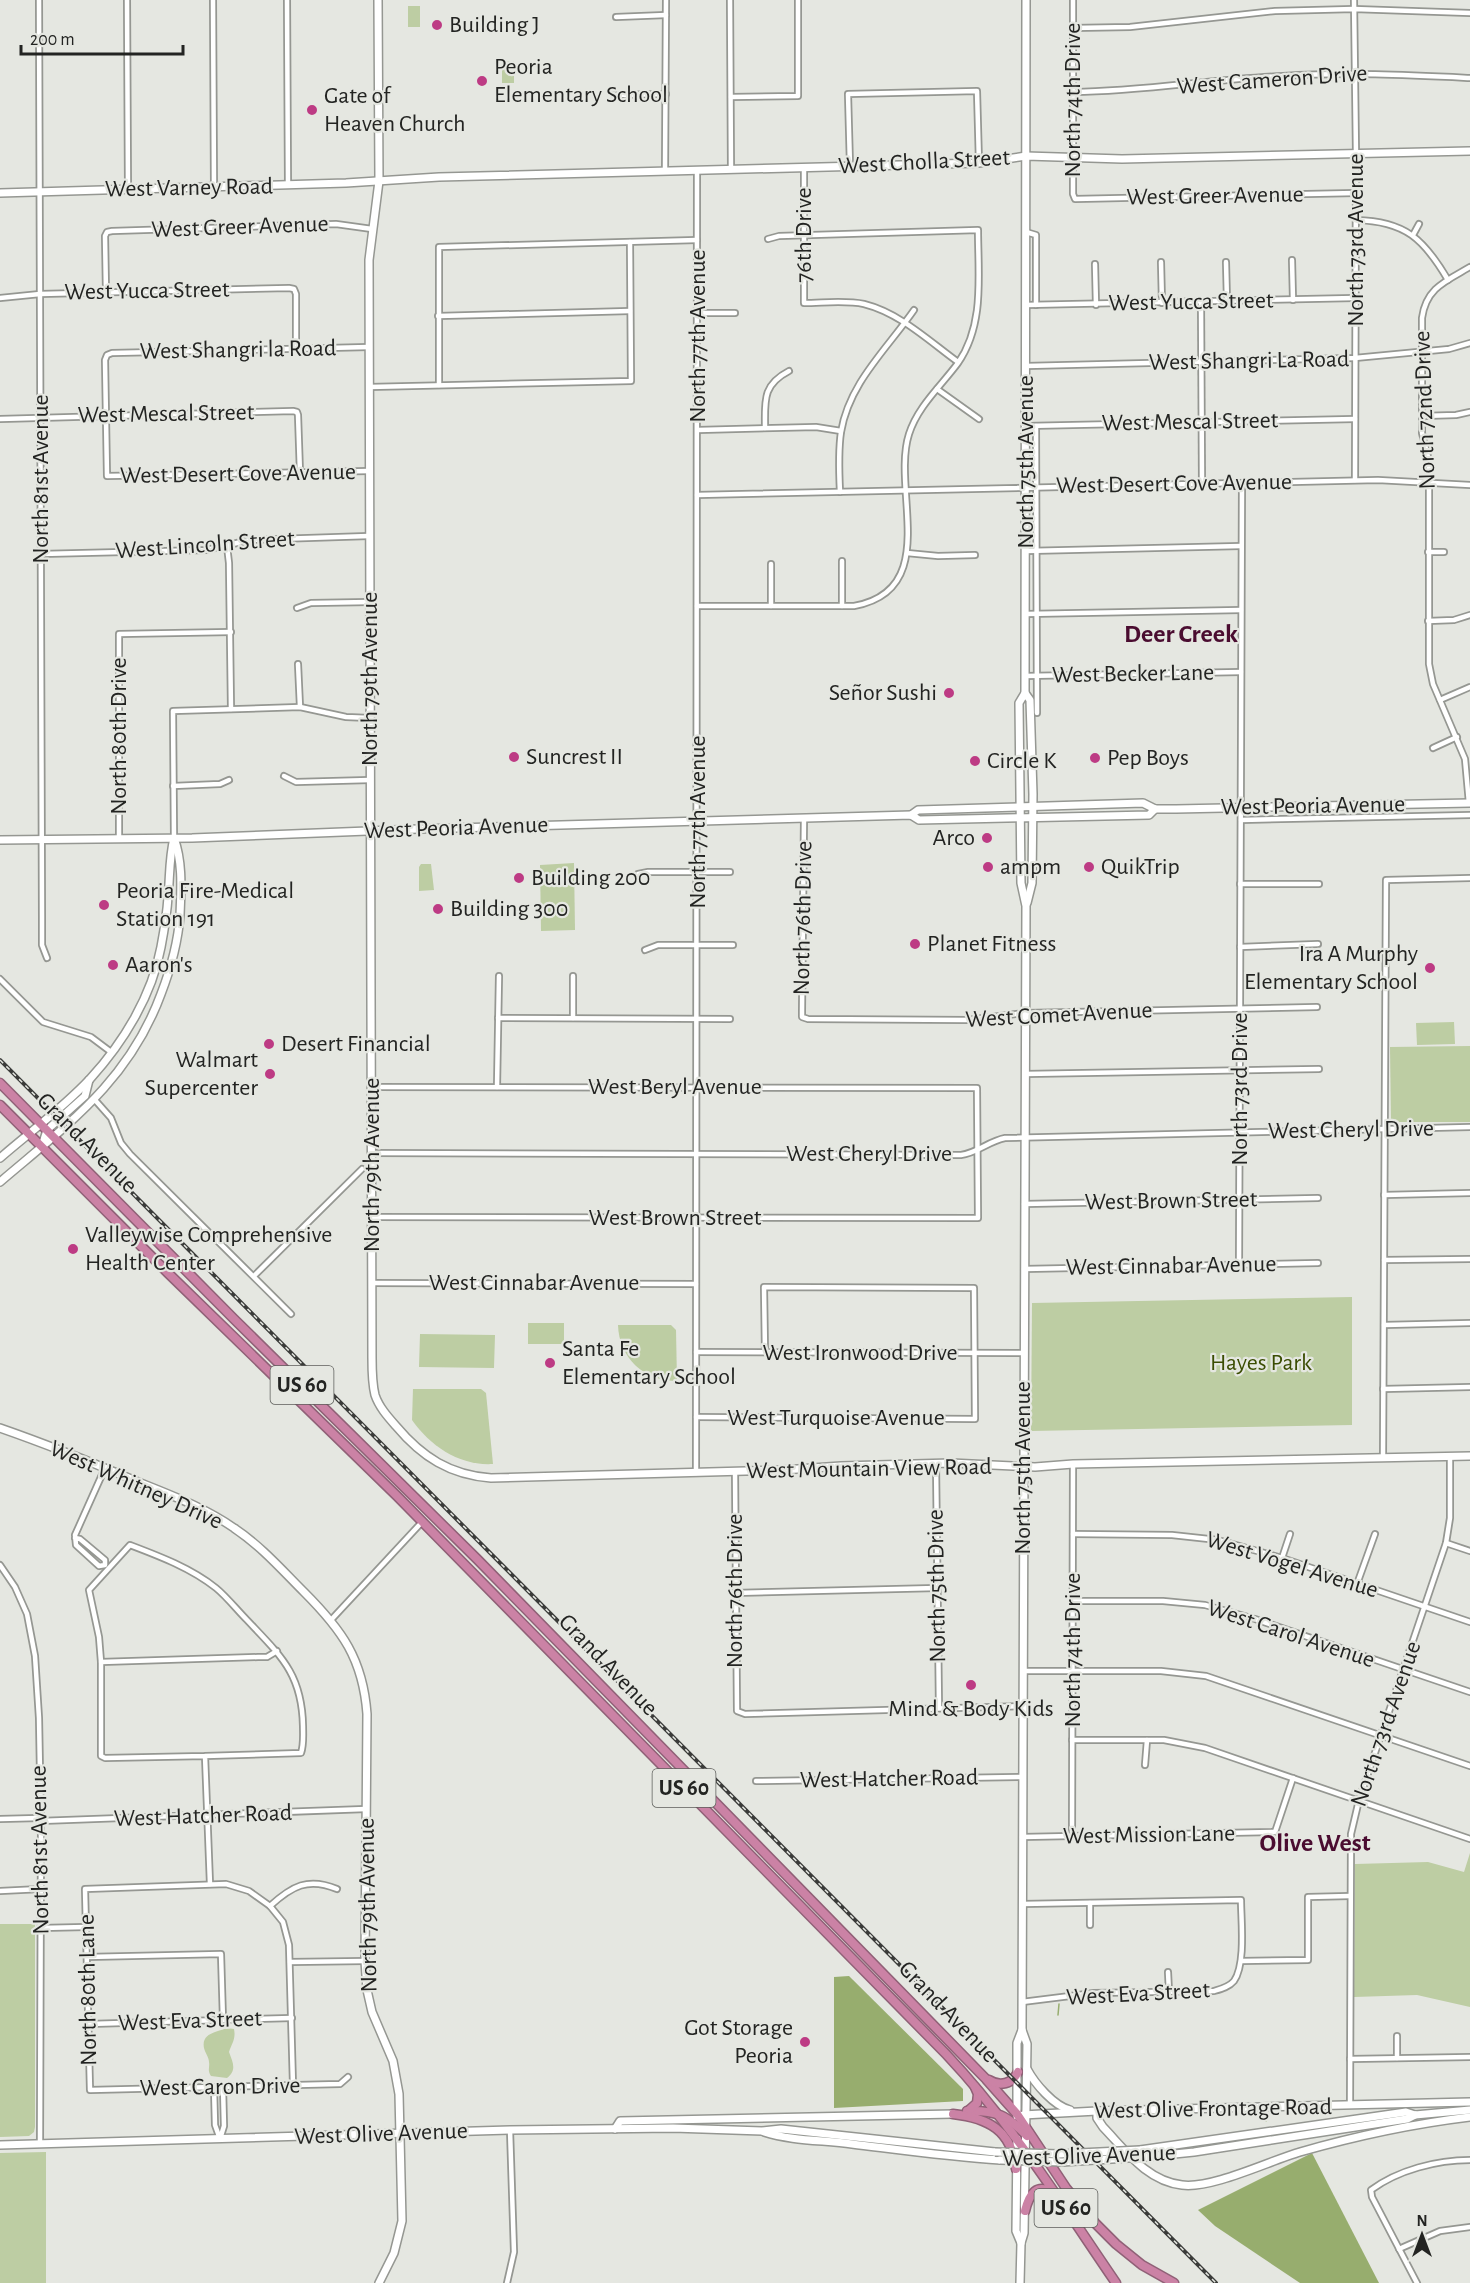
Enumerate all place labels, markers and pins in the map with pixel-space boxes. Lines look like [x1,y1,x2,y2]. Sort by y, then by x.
place label: Building J [449,13,540,37]
marker: Building J [430,18,444,32]
place label: Peoria Elementary School [494,55,668,107]
marker: Peoria Elementary School [475,74,489,88]
place label: Gate of Heaven Church [324,84,465,136]
marker: Gate of Heaven Church [305,103,319,117]
place label: Señor Sushi [829,681,937,705]
marker: Señor Sushi [942,686,956,700]
place label: Suncrest II [526,745,623,769]
place label: Pep Boys [1107,746,1189,770]
place label: Circle K [987,749,1057,773]
marker: Suncrest II [507,750,521,764]
marker: Pep Boys [1088,751,1102,765]
marker: Circle K [968,754,982,768]
place label: Arco [933,826,975,850]
marker: Arco [980,831,994,845]
place label: ampm [1000,855,1061,879]
place label: QuikTrip [1101,855,1180,879]
marker: ampm [981,860,995,874]
marker: QuikTrip [1082,860,1096,874]
place label: Building 200 [531,866,650,890]
marker: Building 200 [512,871,526,885]
place label: Peoria Fire-Medical Station 191 [116,879,294,931]
place label: Building 300 [450,897,568,921]
marker: Peoria Fire-Medical Station 191 [97,898,111,912]
marker: Building 300 [431,902,445,916]
place label: Planet Fitness [927,932,1056,956]
marker: Planet Fitness [908,937,922,951]
place label: Ira A Murphy Elementary School [1244,942,1418,994]
place label: Aaron's [125,953,193,977]
marker: Aaron's [106,958,120,972]
marker: Ira A Murphy Elementary School [1423,961,1437,975]
place label: Desert Financial [281,1032,431,1056]
marker: Desert Financial [262,1037,276,1051]
place label: Walmart Supercenter [145,1048,258,1100]
marker: Walmart Supercenter [263,1067,277,1081]
place label: Valleywise Comprehensive Health Center [85,1223,332,1275]
marker: Valleywise Comprehensive Health Center [66,1242,80,1256]
place label: Santa Fe Elementary School [562,1337,736,1389]
marker: Santa Fe Elementary School [543,1356,557,1370]
marker: Mind & Body Kids [964,1678,978,1692]
place label: Mind & Body Kids [888,1697,1054,1721]
place label: Got Storage Peoria [684,2016,793,2068]
marker: Got Storage Peoria [798,2035,812,2049]

